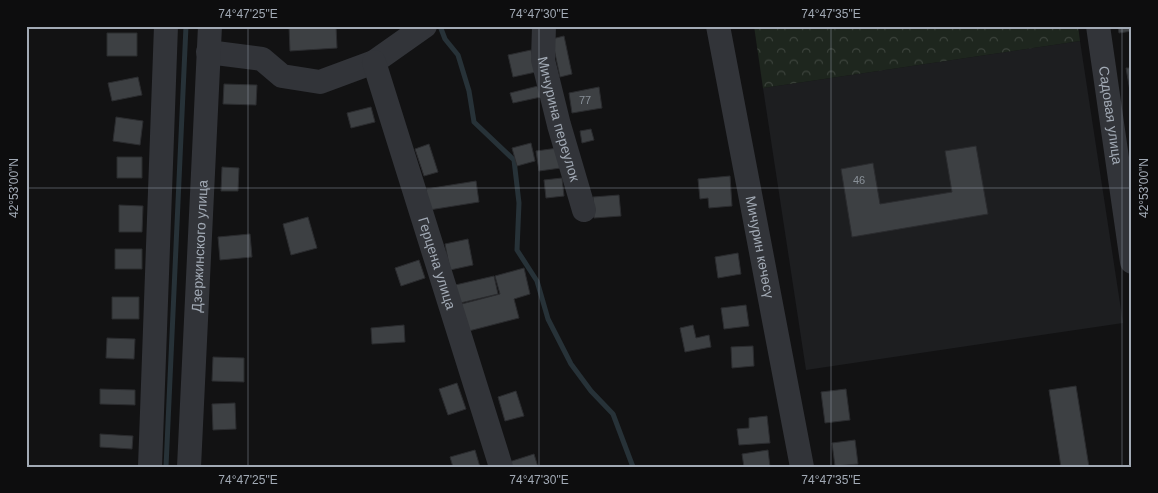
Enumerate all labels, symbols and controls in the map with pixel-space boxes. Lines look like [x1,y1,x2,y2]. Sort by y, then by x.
text: 74°47'25"E [218,7,278,21]
text: 74°47'30"E [509,7,569,21]
text: 74°47'35"E [801,7,861,21]
street label: Мичурина переулок [534,55,583,184]
street label: Садовая улица [1096,65,1126,165]
house number: 77 [579,94,591,106]
text: 42°53'00"N [7,158,21,218]
text: 42°53'00"N [1137,158,1151,218]
house number: 46 [853,174,865,186]
street label: Дзержинского улица [188,179,211,313]
street label: Мичурин көчөсү [743,194,778,300]
street label: Герцена улица [415,215,459,312]
text: 74°47'25"E [218,473,278,487]
text: 74°47'30"E [509,473,569,487]
text: 74°47'35"E [801,473,861,487]

